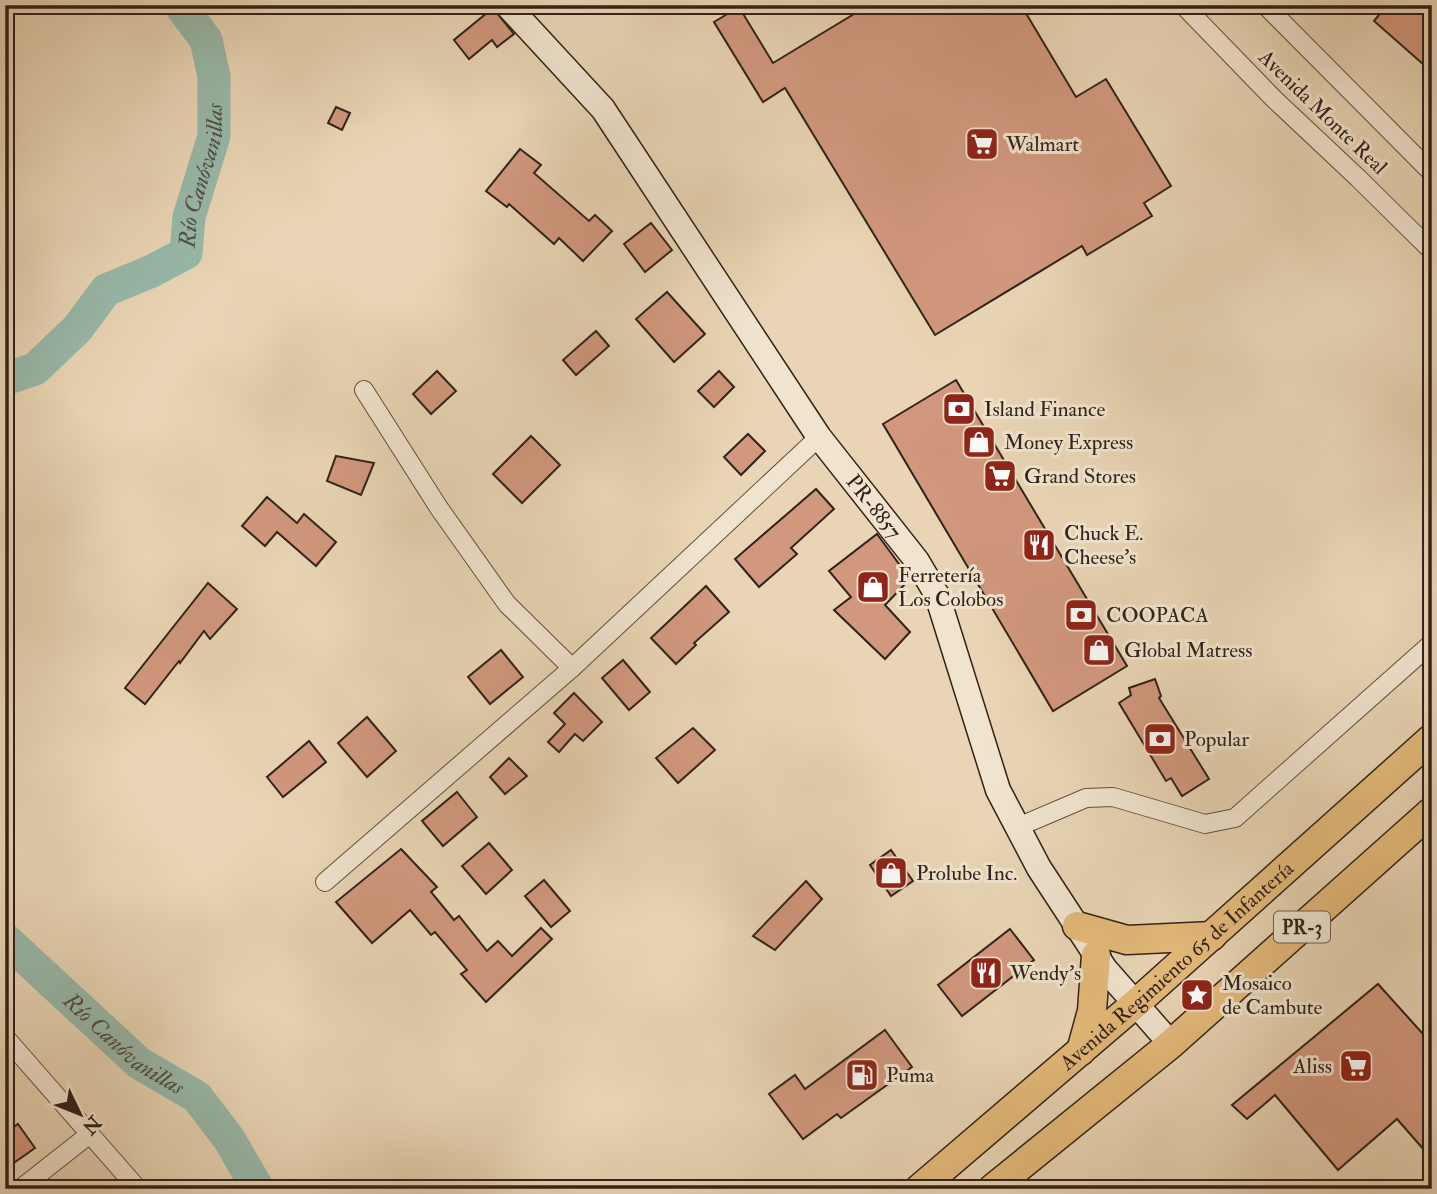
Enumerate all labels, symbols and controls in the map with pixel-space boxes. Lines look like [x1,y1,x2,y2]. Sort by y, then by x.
street label: Avenida Monte Real [1252,43,1393,181]
water label: Río Canóvanillas [172,103,229,250]
supermarket icon: Walmart [963,125,1001,163]
place label: Walmart [1005,131,1079,158]
bank icon: Island Finance [940,390,978,428]
place label: Island Finance [984,396,1105,423]
shop icon: Money Express [960,423,998,461]
place label: Money Express [1004,429,1133,456]
supermarket icon: Grand Stores [981,457,1019,495]
place label: Grand Stores [1024,463,1136,490]
street label: PR-8857 [840,469,908,545]
place label: Chuck E. Cheese's [1064,520,1143,571]
restaurant icon: Chuck E. Cheese's [1020,526,1058,564]
place label: Ferretería Los Colobos [898,562,1003,613]
shop icon: Ferretería Los Colobos [854,568,892,606]
bank icon: COOPACA [1062,596,1100,634]
place label: COOPACA [1106,602,1209,629]
shop icon: Global Matress [1080,631,1118,669]
place label: Global Matress [1124,637,1252,664]
bank icon: Popular [1141,720,1179,758]
place label: Popular [1184,726,1249,753]
shop icon: Prolube Inc. [872,854,910,892]
street label: Avenida Regimiento 65 de Infantería [1054,855,1300,1077]
place label: Prolube Inc. [916,860,1017,887]
road number: PR-3 [1274,911,1330,942]
restaurant icon: Wendy's [967,954,1005,992]
place label: Wendy's [1009,960,1081,987]
place label: Mosaico de Cambute [1222,970,1322,1021]
place icon: Mosaico de Cambute [1178,976,1216,1014]
water label: Río Canóvanillas [56,986,190,1102]
supermarket icon: Aliss [1337,1047,1375,1085]
place label: Aliss [1292,1053,1332,1080]
fuel station icon: Puma [843,1056,881,1094]
place label: Puma [886,1062,934,1089]
north arrow [46,1078,116,1148]
text: N [76,1110,107,1140]

